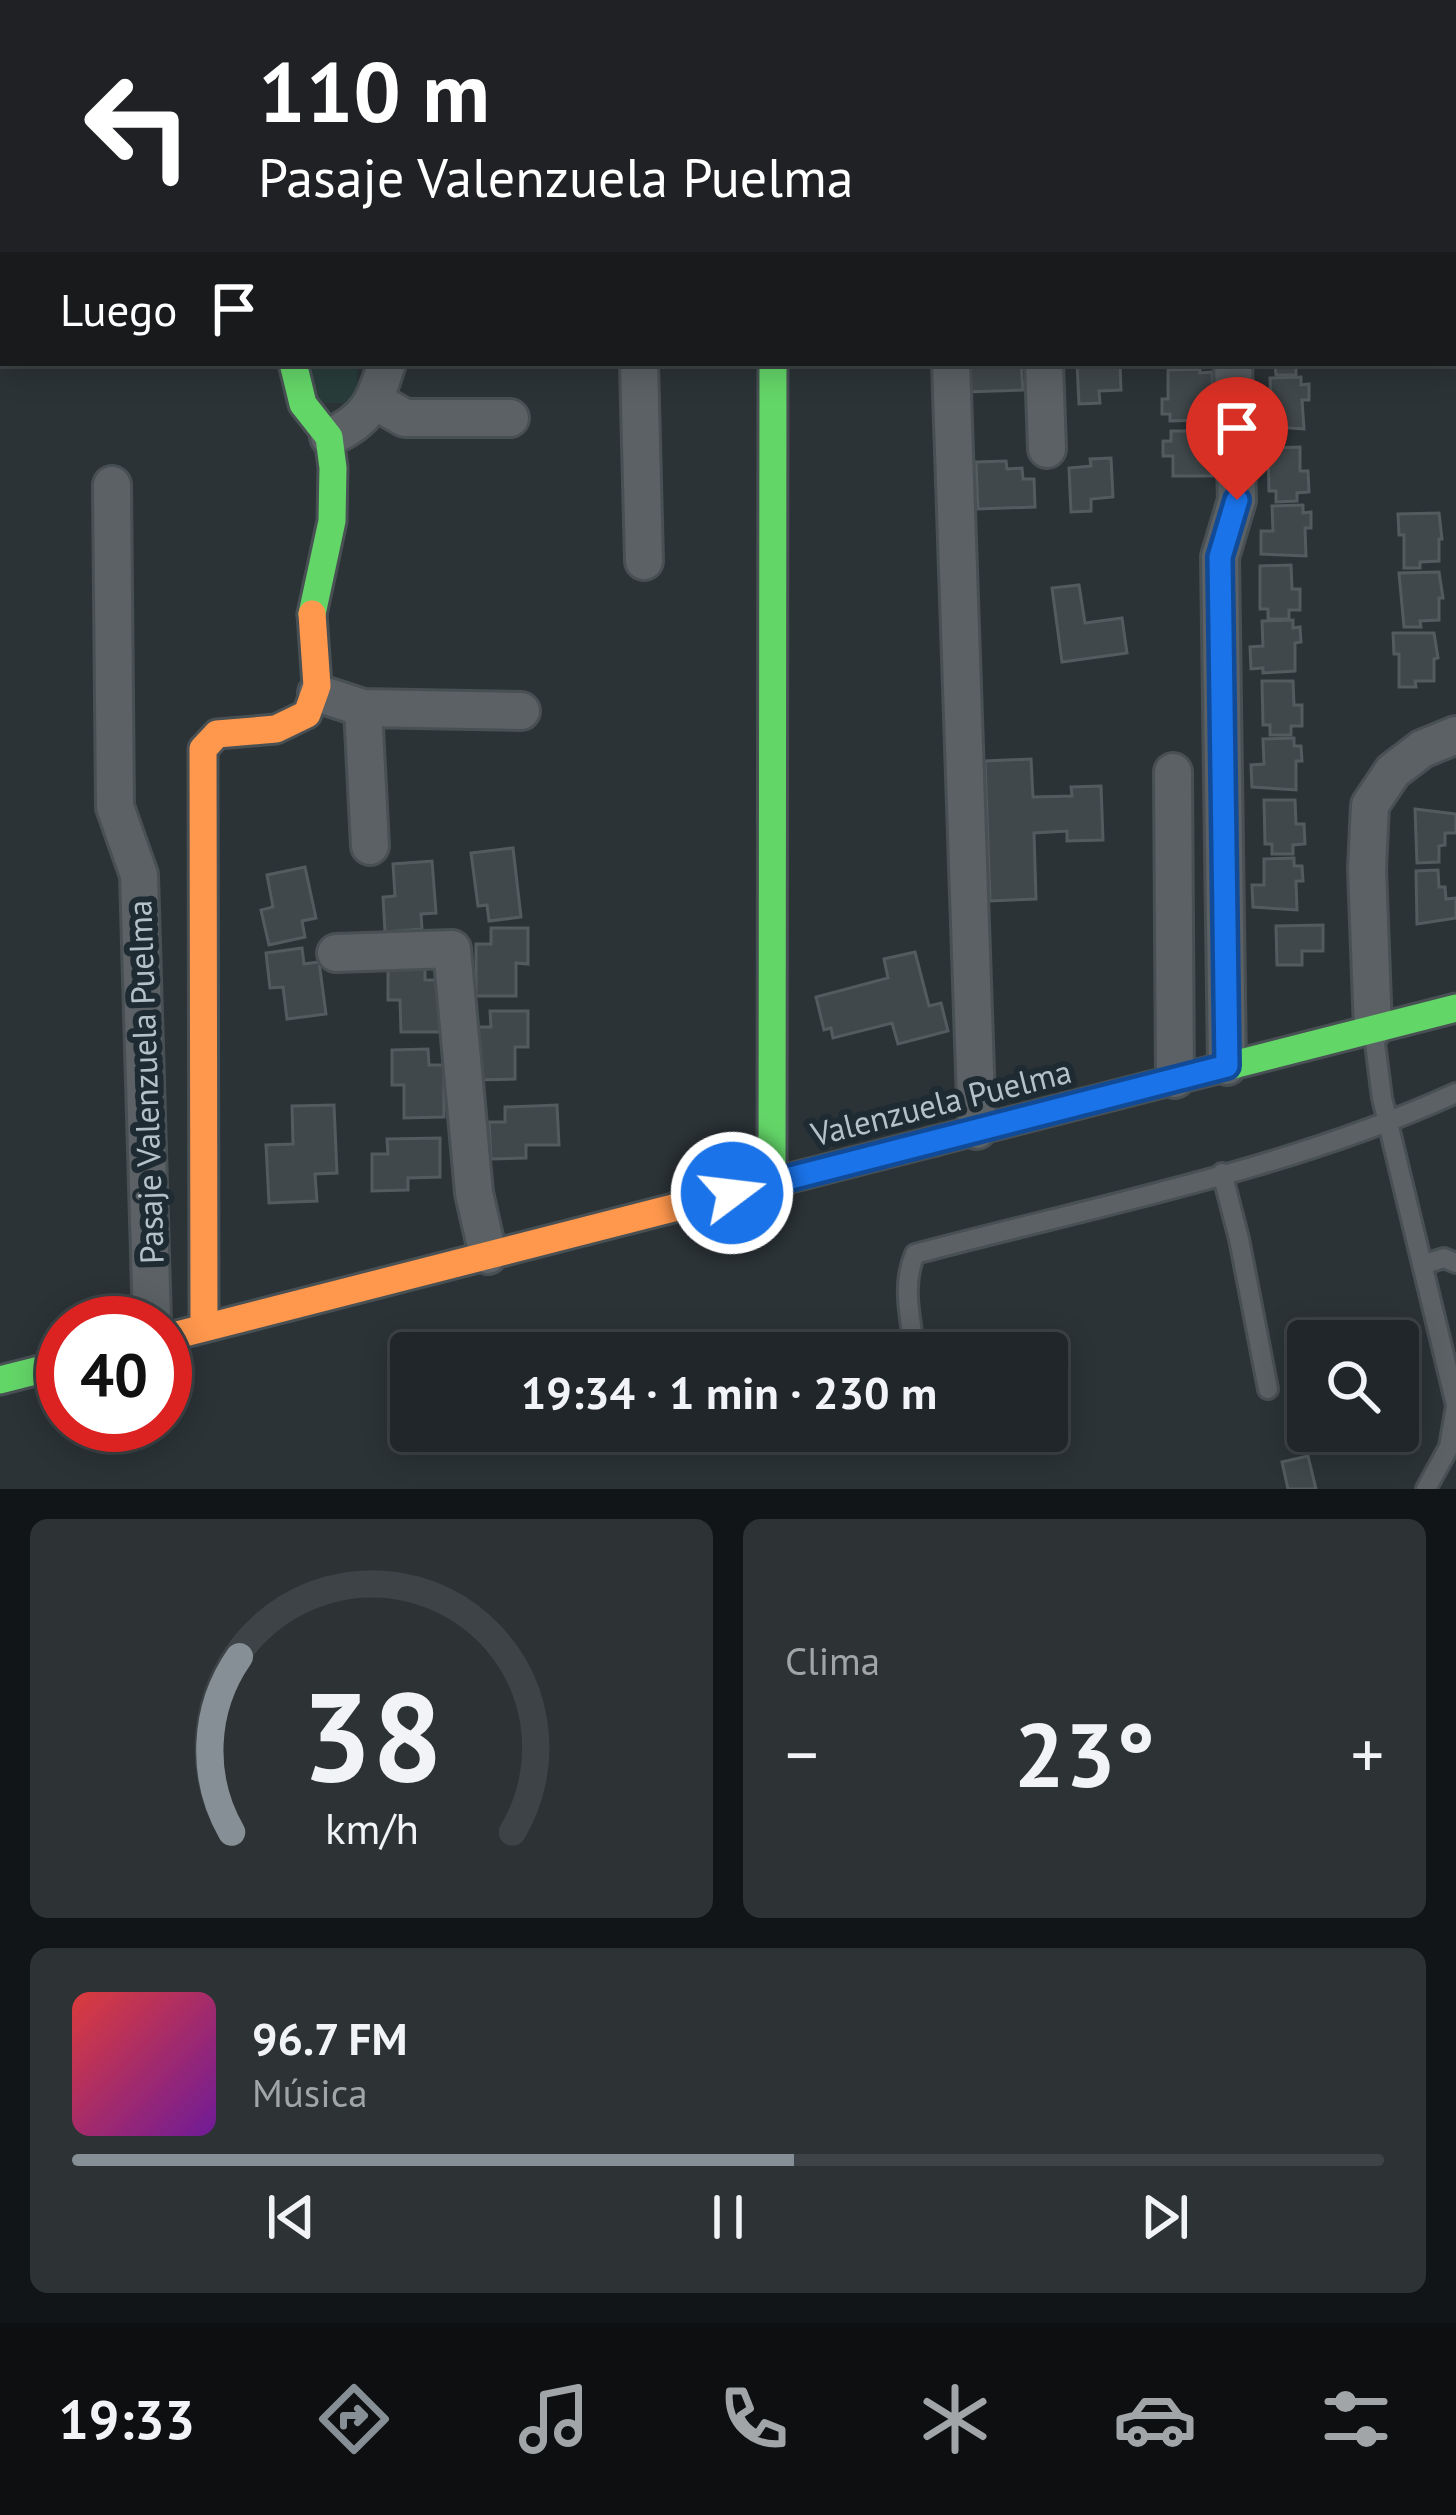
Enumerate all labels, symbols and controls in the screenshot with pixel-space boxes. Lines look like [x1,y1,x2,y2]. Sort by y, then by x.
text: 110 m [258,36,490,145]
icon: left [60,48,216,204]
text: Pasaje Valenzuela Puelma [258,142,854,212]
icon: arrive [201,276,267,342]
text: Luego [60,280,177,338]
pin [1186,377,1288,500]
icon: arrive [1204,395,1270,461]
street label: Pasaje Valenzuela Puelma [117,899,173,1265]
street label: Valenzuela Puelma [805,1049,1076,1155]
position arrow [669,1130,795,1256]
speed limit sign: 40 [36,1296,192,1452]
map controls [1287,1320,1419,1452]
button: search [1287,1320,1419,1452]
text: 19:34 · 1 min · 230 m [521,1363,937,1421]
text: Clima [785,1635,880,1686]
text: 38 [301,1654,442,1815]
text: 23° [1014,1695,1155,1812]
text: − [785,1711,818,1796]
text: + [1351,1711,1384,1796]
text: km/h [324,1799,419,1855]
text: 96.7 FM [252,2009,407,2067]
text: Música [252,2067,368,2118]
icon: previous [258,2184,324,2250]
icon: pause [695,2184,761,2250]
icon: next [1132,2184,1198,2250]
icon: directions [312,2377,396,2461]
icon: music [512,2377,596,2461]
icon: phone [712,2377,796,2461]
icon: climate [913,2377,997,2461]
icon: car [1113,2377,1197,2461]
icon: filters [1314,2377,1398,2461]
text: 19:33 [58,2384,195,2454]

